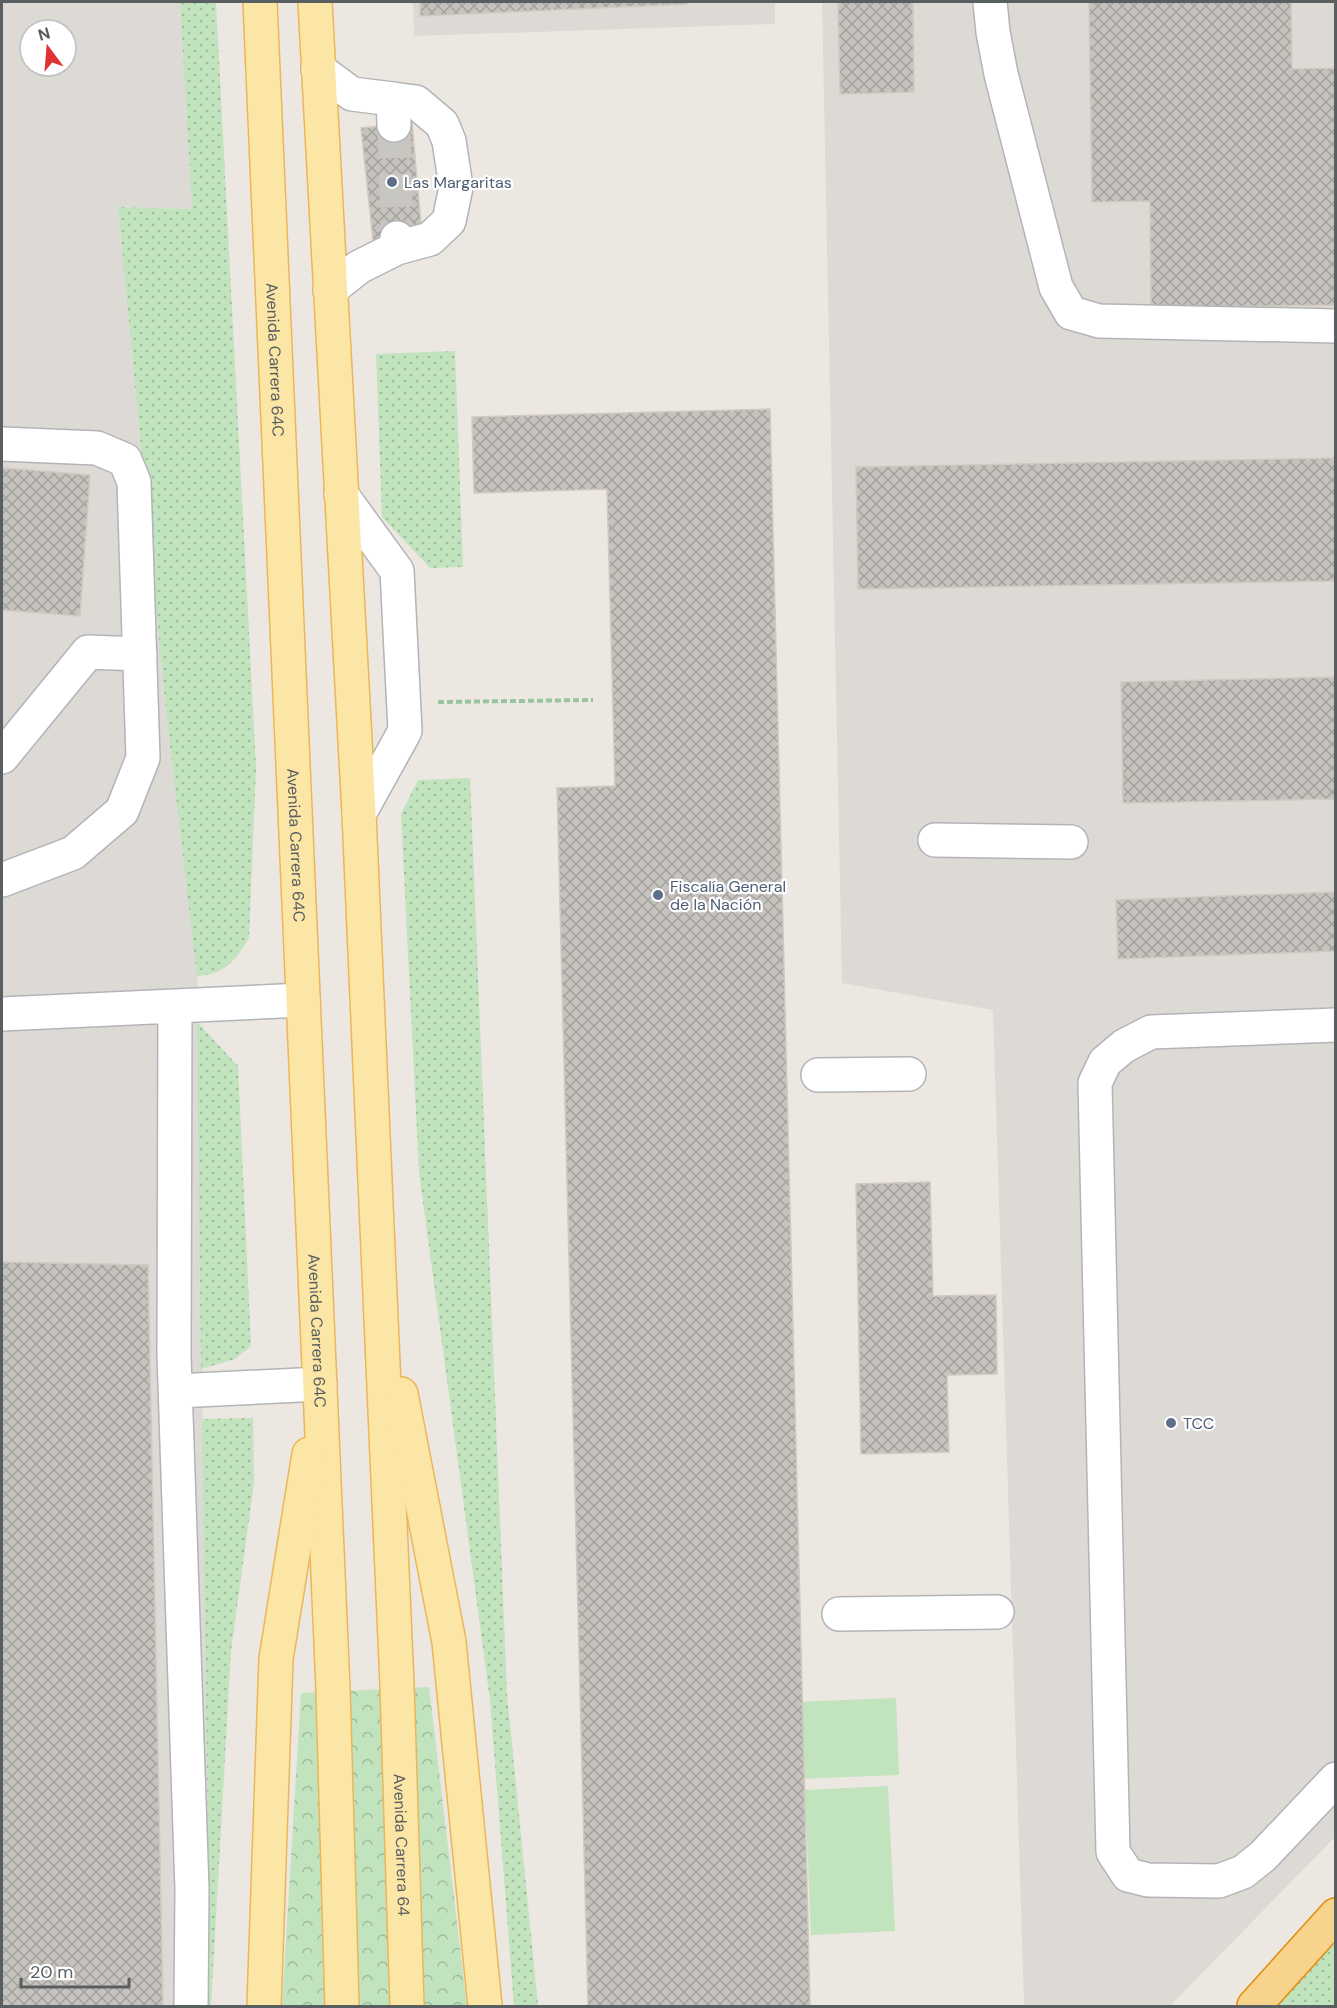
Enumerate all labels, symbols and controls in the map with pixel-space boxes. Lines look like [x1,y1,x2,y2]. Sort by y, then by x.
north arrow [18,18,78,78]
text: N [35,22,53,46]
place label: Las Margaritas [404,172,512,193]
marker: Las Margaritas [385,175,399,189]
street label: Avenida Carrera 64C [261,282,289,437]
street label: Avenida Carrera 64C [282,768,310,923]
place label: Fiscalía General de la Nación [670,876,786,915]
marker: Fiscalía General de la Nación [651,888,665,902]
street label: Avenida Carrera 64C [303,1253,331,1408]
place label: TCC [1183,1413,1214,1434]
marker: TCC [1164,1416,1178,1430]
street label: Avenida Carrera 64 [389,1773,414,1917]
scale bar [21,1951,129,1989]
text: 20 m [30,1960,73,1984]

